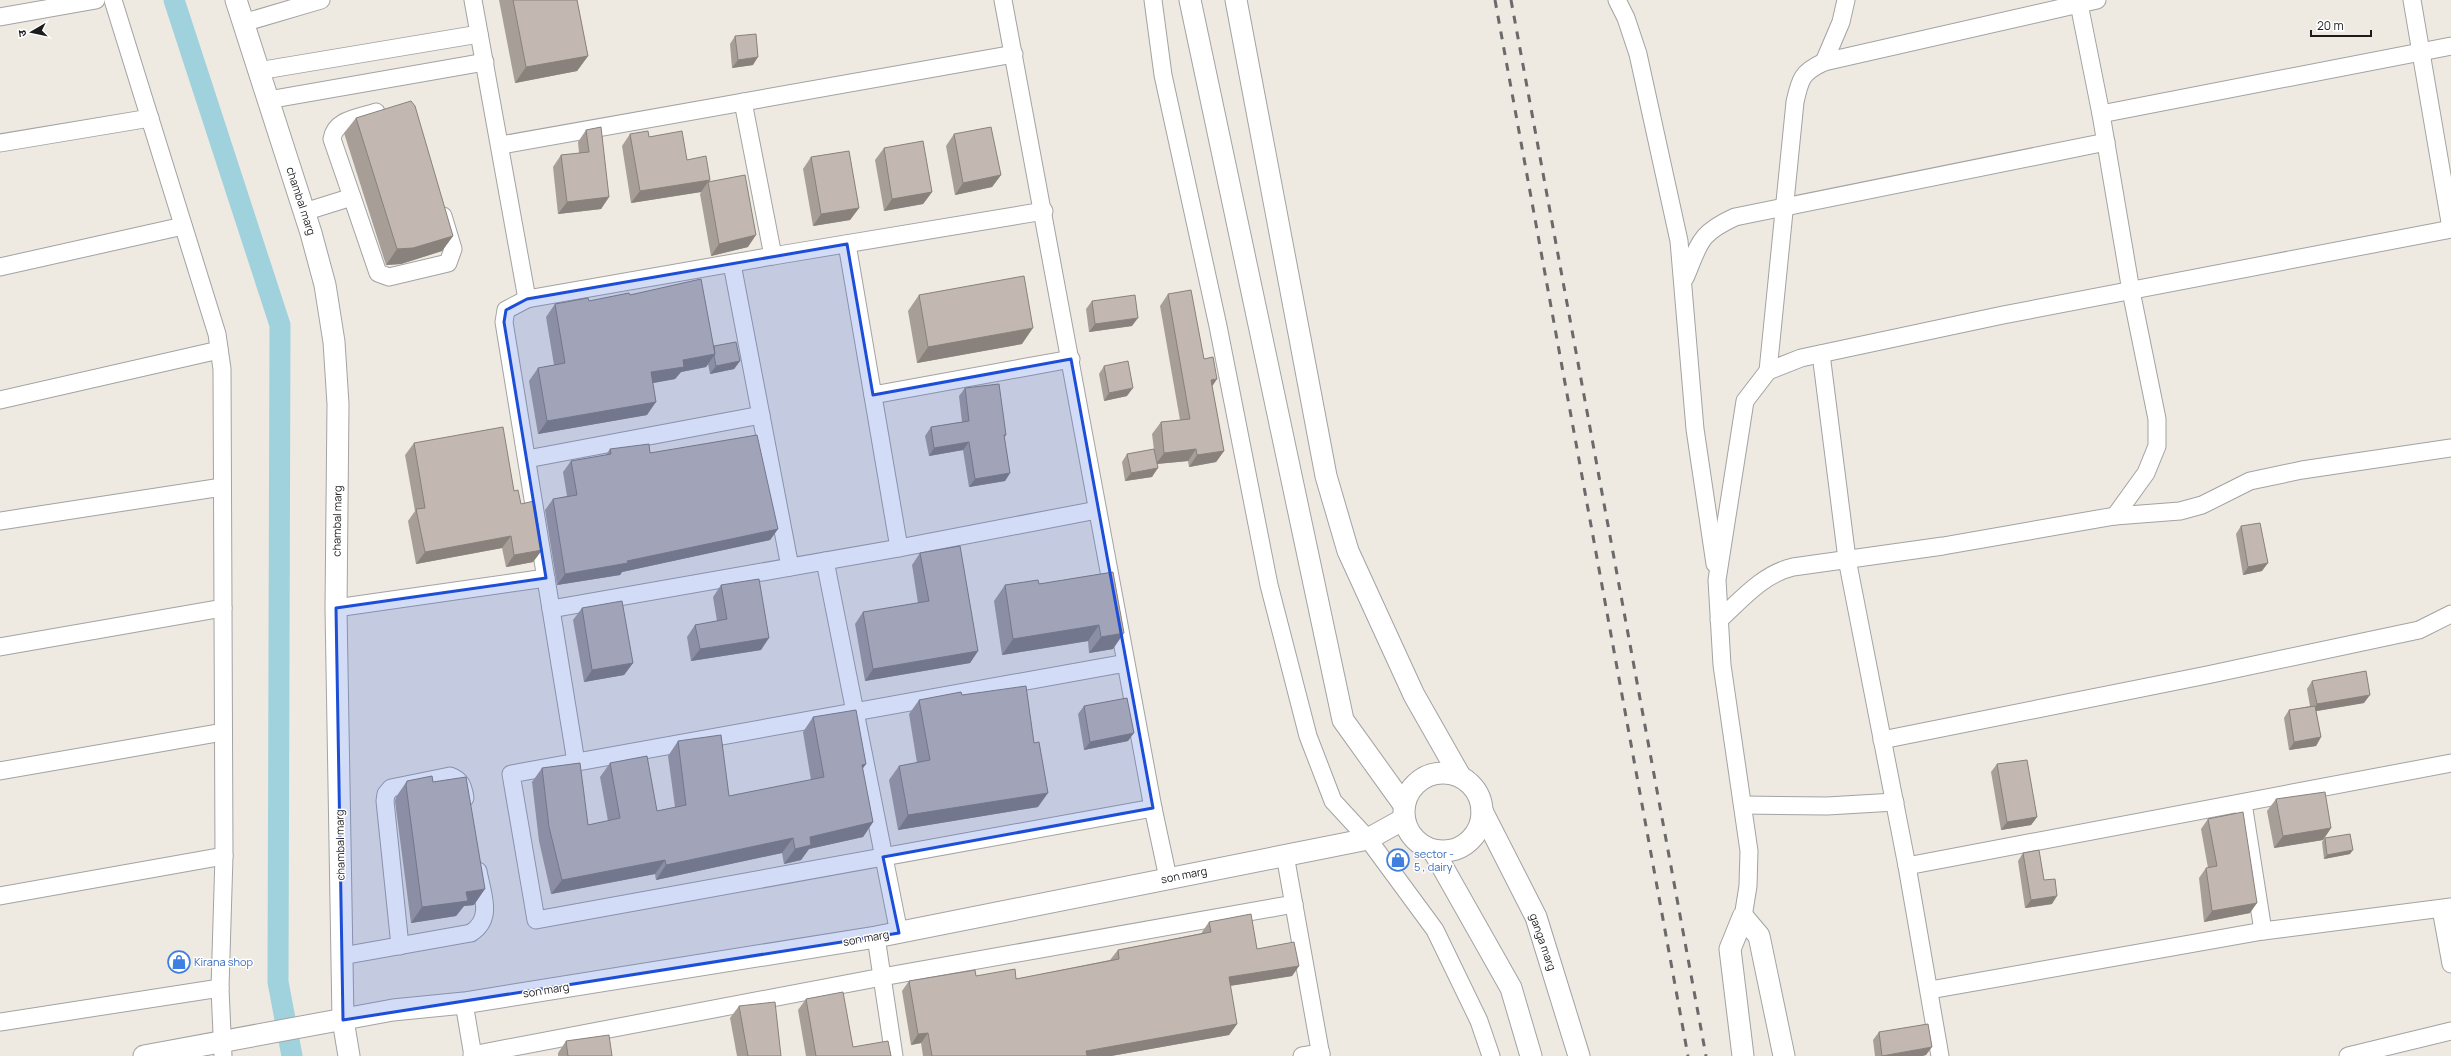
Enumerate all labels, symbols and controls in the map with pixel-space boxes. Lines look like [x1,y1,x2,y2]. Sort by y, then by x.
north arrow [12,12,52,52]
scale bar [2311,12,2371,38]
text: 20 m [2317,17,2344,34]
text: उ [14,29,30,38]
street label: chambal marg [283,165,320,237]
street label: chambal marg [328,485,345,557]
street label: chambal marg [331,809,348,881]
place label: sector - 5 , dairy [1414,846,1454,874]
shop icon: sector - 5 , dairy [1385,847,1411,873]
street label: son marg [1160,863,1208,886]
street label: ganga marg [1527,911,1560,972]
street label: son marg [842,926,890,949]
shop icon: Kirana shop [166,949,192,975]
place label: Kirana shop [194,954,254,969]
street label: son marg [522,978,570,1001]

